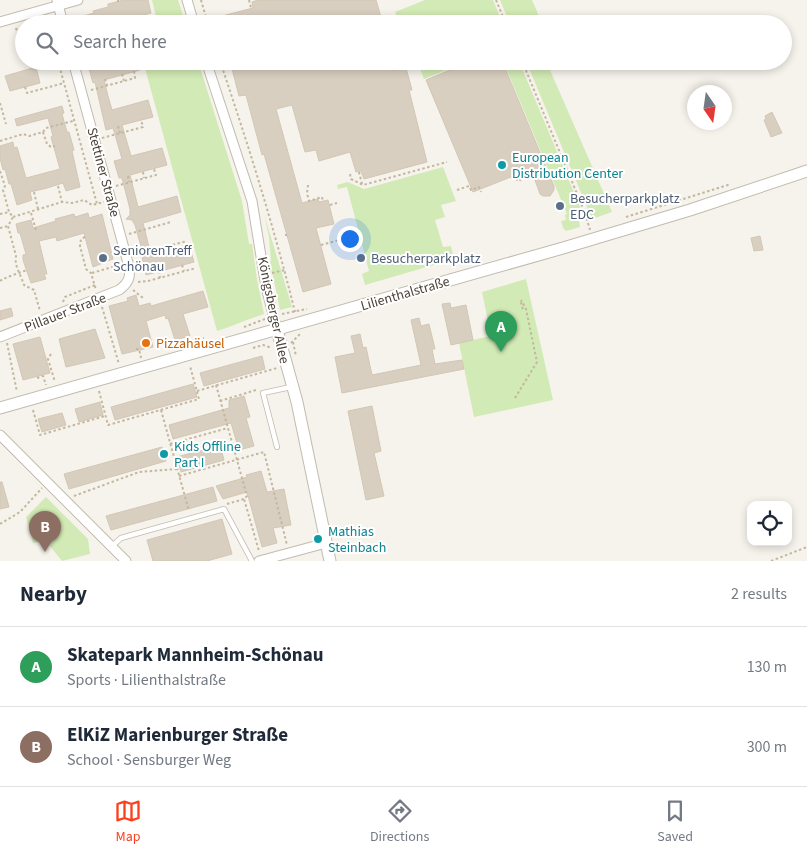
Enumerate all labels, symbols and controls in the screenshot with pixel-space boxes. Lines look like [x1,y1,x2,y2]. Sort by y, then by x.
search box [15,15,792,70]
icon: search [33,29,61,57]
text: Search here [73,29,167,56]
north arrow [687,85,732,130]
street label: Stettiner Straße [81,125,125,219]
place label: European Distribution Center [512,148,623,184]
marker: European Distribution Center [496,159,508,171]
place label: Besucherparkplatz EDC [570,189,680,225]
marker: Besucherparkplatz EDC [554,200,566,212]
your location [337,226,363,252]
place label: SeniorenTreff Schönau [113,241,193,277]
place label: Besucherparkplatz [371,249,481,269]
marker: SeniorenTreff Schönau [97,252,109,264]
marker: Besucherparkplatz [355,252,367,264]
street label: Königsberger Allee [252,255,294,366]
street label: Lilienthalstraße [358,272,452,316]
street label: Pillauer Straße [22,288,109,338]
pin: A [485,311,517,352]
place label: Pizzahäusel [156,334,225,354]
marker: Pizzahäusel [140,337,152,349]
place label: Kids Offline Part I [174,437,241,473]
marker: Kids Offline Part I [158,448,170,460]
map controls [747,501,792,546]
button: locate [747,501,792,546]
pin: B [29,511,61,552]
place label: Mathias Steinbach [328,522,386,558]
marker: Mathias Steinbach [312,533,324,545]
text: Nearby [20,579,87,609]
text: 2 results [731,583,787,605]
text: Skatepark Mannheim-Schönau [67,642,323,669]
text: A [31,656,41,678]
text: 130 m [747,656,787,678]
text: Sports · Lilienthalstraße [67,669,226,691]
text: ElKiZ Marienburger Straße [67,722,288,749]
text: B [31,736,41,758]
text: 300 m [747,736,787,758]
text: School · Sensburger Weg [67,749,231,771]
tab: Map [114,797,142,847]
tab: Directions [370,797,429,847]
tab: Saved [657,797,693,847]

